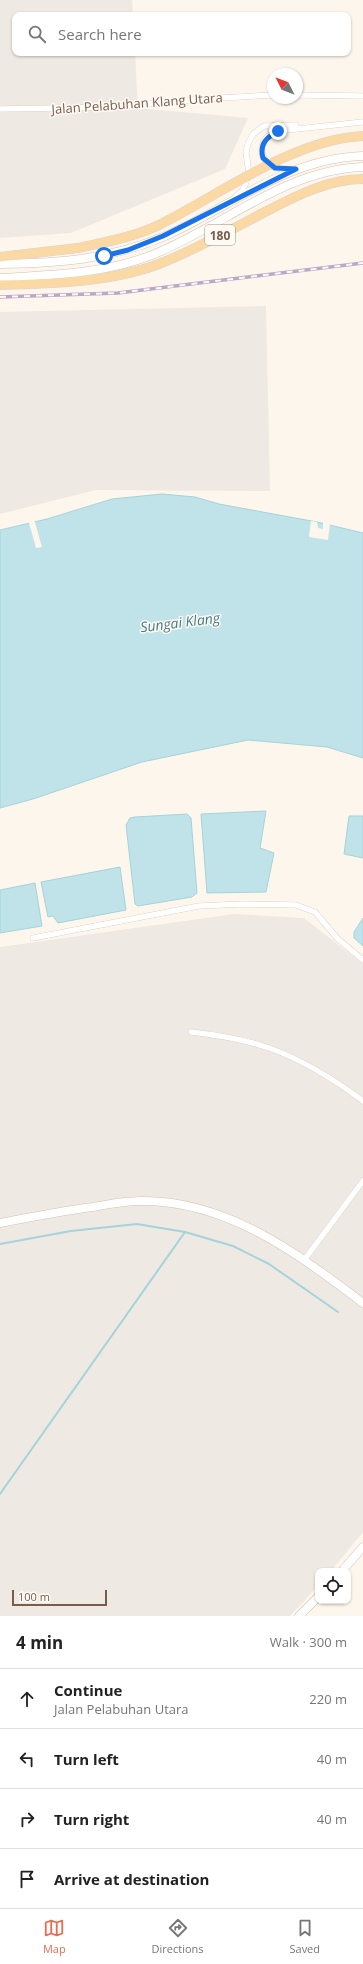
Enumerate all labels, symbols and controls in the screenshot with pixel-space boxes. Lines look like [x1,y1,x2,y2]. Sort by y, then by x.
search box [12,12,351,56]
icon: search [26,23,48,45]
text: Search here [58,24,142,44]
north arrow [267,68,303,104]
street label: Jalan Pelabuhan Klang Utara [49,88,223,118]
route end [269,122,287,140]
road number: 180 [205,225,235,245]
route start [95,247,113,265]
water label: Sungai Klang [139,608,222,636]
map controls [315,1568,351,1604]
button: locate [315,1568,351,1604]
scale bar [12,1588,107,1607]
text: 100 m [18,1589,50,1604]
text: 4 min [16,1631,63,1654]
text: Walk · 300 m [270,1633,347,1651]
text: Continue [54,1680,122,1700]
icon: ahead [16,1688,38,1710]
text: 220 m [309,1690,347,1708]
text: Jalan Pelabuhan Utara [54,1700,189,1718]
icon: left [16,1748,38,1770]
text: Turn left [54,1749,119,1769]
text: 40 m [317,1750,347,1768]
icon: right [16,1808,38,1830]
text: Turn right [54,1809,129,1829]
text: 40 m [317,1810,347,1828]
icon: arrive [16,1868,38,1890]
text: Arrive at destination [54,1869,209,1889]
tab: Map [43,1917,66,1956]
tab: Directions [152,1917,204,1956]
tab: Saved [289,1917,320,1956]

